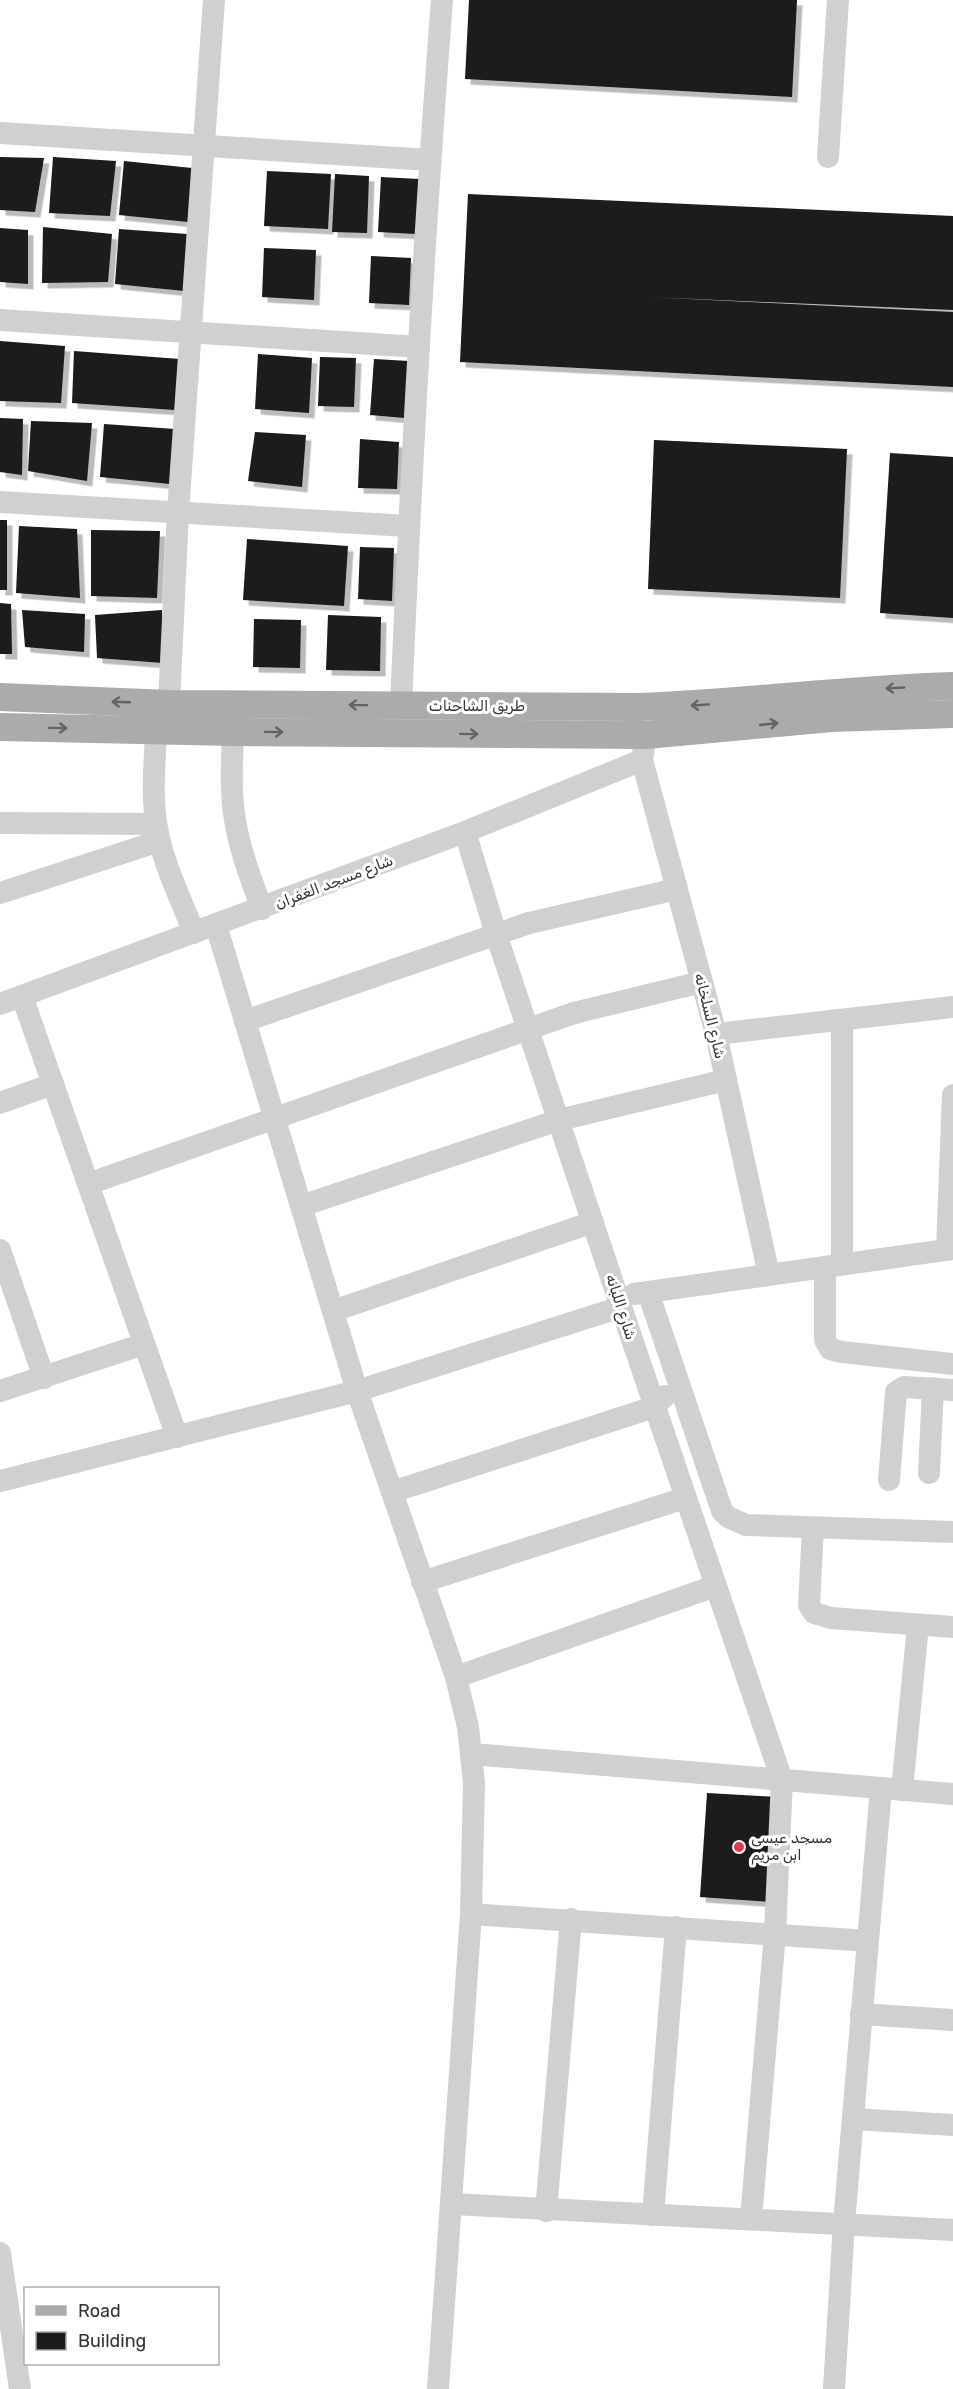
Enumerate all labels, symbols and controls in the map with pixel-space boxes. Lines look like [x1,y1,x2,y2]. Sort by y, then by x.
one-way arrow [885,682,905,693]
one-way arrow [112,696,132,707]
street label: طريق الشاحنات [429,697,525,715]
one-way arrow [691,699,711,710]
one-way arrow [349,700,369,711]
one-way arrow [758,718,778,729]
one-way arrow [48,722,68,734]
one-way arrow [264,726,284,738]
one-way arrow [459,728,479,740]
street label: شارع مسجد الغفران [272,851,396,915]
street label: شارع السلخانه [689,971,729,1061]
street label: شارع اللبانه [600,1272,640,1343]
place label: مسجد عيسى ابن مريم [751,1829,832,1865]
marker: مسجد عيسى ابن مريم [732,1840,746,1854]
legend [24,2287,219,2365]
text: Road [78,2300,121,2322]
text: Building [78,2330,146,2352]

